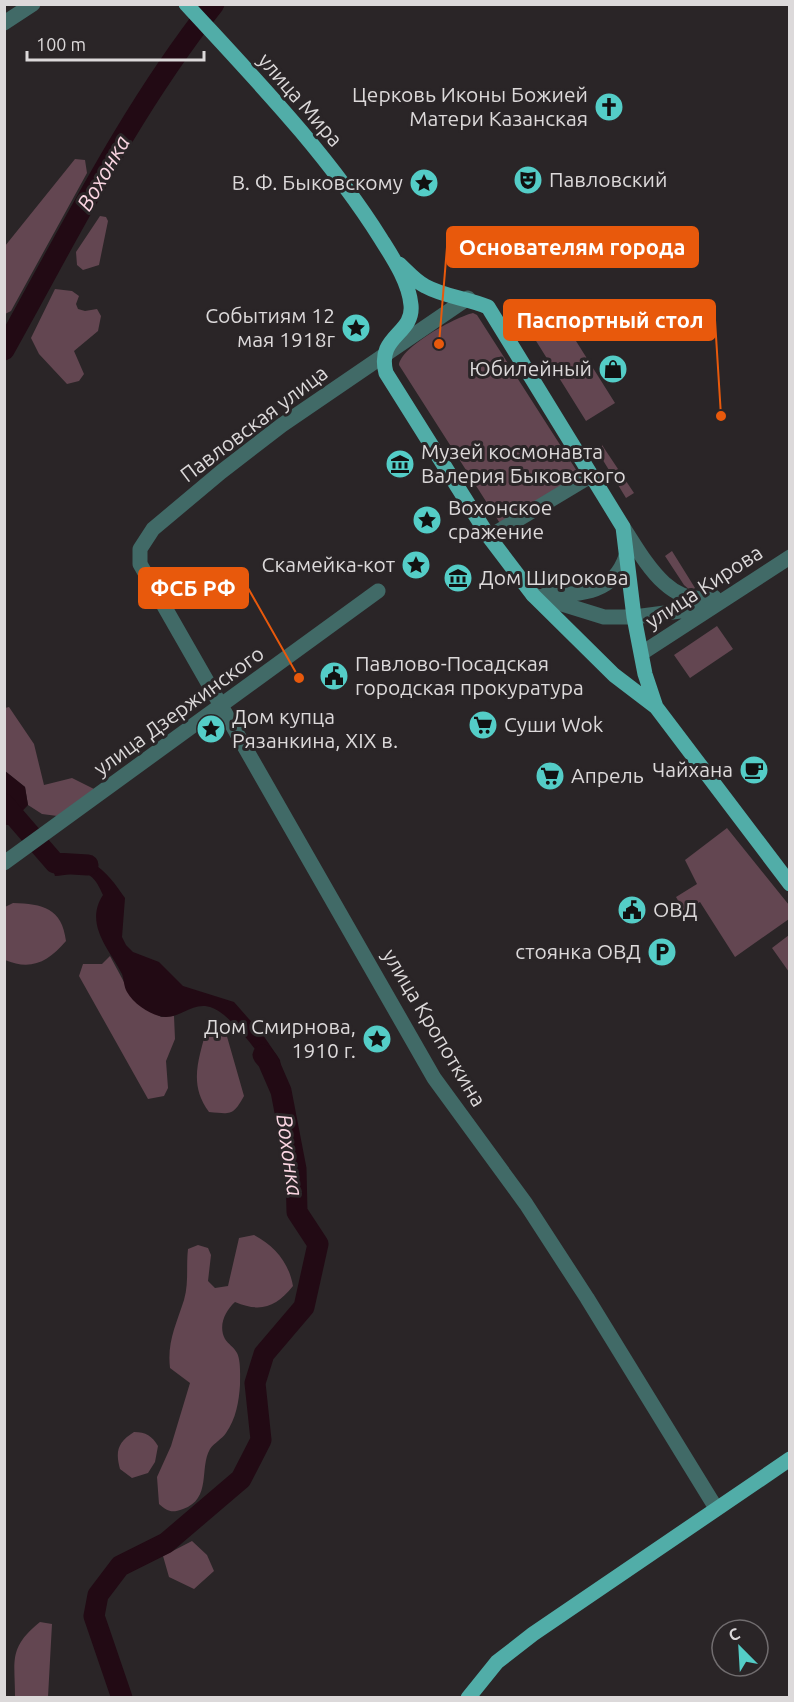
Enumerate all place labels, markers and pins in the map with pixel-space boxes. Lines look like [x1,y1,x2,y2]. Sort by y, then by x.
place label: Церковь Иконы Божией Матери Казанская [352,82,588,130]
church icon: Церковь Иконы Божией Матери Казанская [593,91,625,123]
theatre icon: Павловский [512,164,544,196]
place icon: В. Ф. Быковскому [408,167,440,199]
place label: Павловский [549,167,667,191]
place label: В. Ф. Быковскому [232,170,403,194]
callout: Основателям города [447,227,698,267]
callout: Паспортный стол [504,300,715,340]
place label: Событиям 12 мая 1918г [205,303,336,351]
place icon: Событиям 12 мая 1918г [340,312,372,344]
shop icon: Юбилейный [597,353,629,385]
place label: Юбилейный [469,356,592,380]
place label: Музей космонавта Валерия Быковского [421,439,626,487]
museum icon: Музей космонавта Валерия Быковского [384,448,416,480]
place label: Вохонское сражение [448,495,552,543]
place icon: Вохонское сражение [411,504,443,536]
place icon: Скамейка-кот [400,549,432,581]
place label: Скамейка-кот [262,552,396,576]
museum icon: Дом Широкова [442,562,474,594]
place label: Дом Широкова [479,565,628,589]
callout: ФСБ РФ [139,568,248,608]
place label: Павлово-Посадская городская прокуратура [355,651,584,699]
public building icon: Павлово-Посадская городская прокуратура [318,660,350,692]
place label: Дом купца Рязанкина, XIX в. [232,704,398,752]
supermarket icon: Суши Wok [467,709,499,741]
place label: Суши Wok [504,712,604,736]
place icon: Дом купца Рязанкина, XIX в. [195,713,227,745]
cafe icon: Чайхана [738,754,770,786]
place label: Чайхана [652,757,733,781]
supermarket icon: Апрель [534,760,566,792]
place label: Апрель [571,763,644,787]
public building icon: ОВД [616,894,648,926]
place label: ОВД [653,897,697,921]
parking icon: стоянка ОВД [646,936,678,968]
place label: стоянка ОВД [515,939,641,963]
place label: Дом Смирнова, 1910 г. [204,1014,356,1062]
place icon: Дом Смирнова, 1910 г. [361,1023,393,1055]

